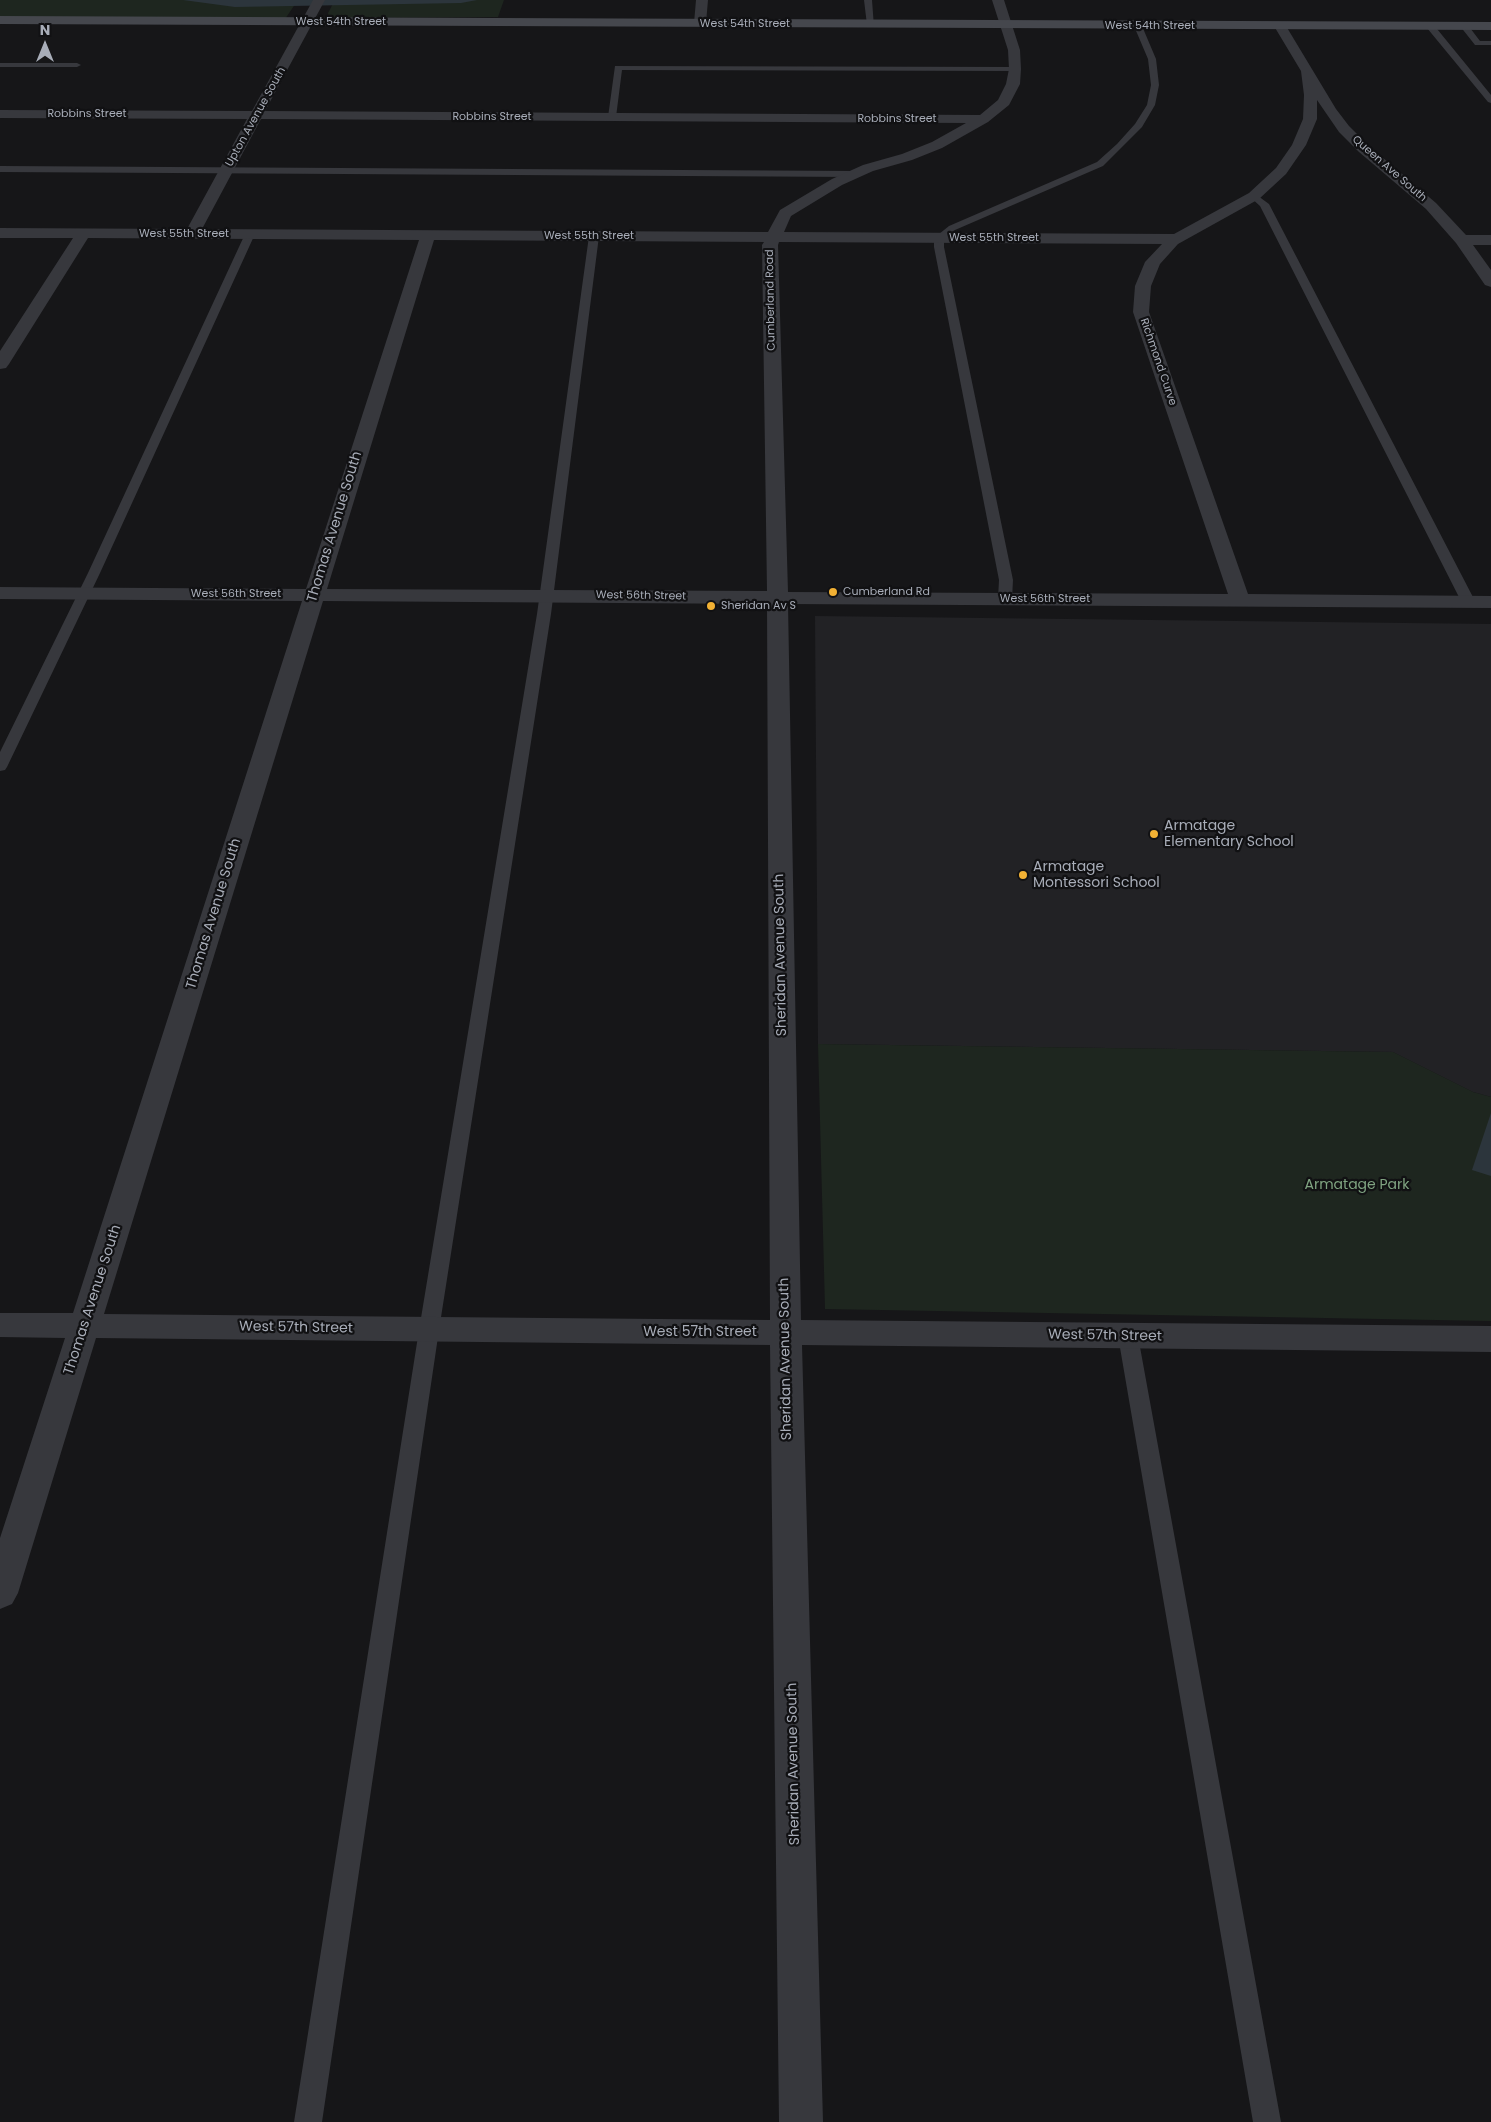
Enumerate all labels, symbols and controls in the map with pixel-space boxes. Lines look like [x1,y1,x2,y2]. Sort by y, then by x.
street label: West 54th Street [296,15,386,29]
street label: West 54th Street [700,17,790,31]
street label: West 54th Street [1105,19,1195,33]
north arrow [20,20,70,70]
text: N [40,20,50,40]
street label: Upton Avenue South [223,65,289,169]
street label: Robbins Street [47,107,127,121]
street label: Robbins Street [452,110,532,124]
street label: Robbins Street [857,112,937,126]
street label: Queen Ave South [1349,133,1429,205]
street label: West 55th Street [139,227,229,241]
street label: West 55th Street [544,229,634,243]
street label: West 55th Street [949,231,1039,245]
street label: Cumberland Road [764,249,778,351]
street label: Richmond Curve [1137,317,1179,407]
street label: Thomas Avenue South [304,450,366,604]
place label: Cumberland Rd [843,585,930,599]
marker: Cumberland Rd [827,586,839,598]
street label: West 56th Street [191,587,281,601]
street label: West 56th Street [596,589,686,603]
street label: West 56th Street [1000,592,1090,606]
place label: Sheridan Av S [721,599,796,613]
marker: Sheridan Av S [705,600,717,612]
place label: Armatage Elementary School [1164,818,1294,850]
marker: Armatage Elementary School [1148,828,1160,840]
street label: Thomas Avenue South [183,837,245,991]
place label: Armatage Montessori School [1033,859,1160,892]
marker: Armatage Montessori School [1017,869,1029,881]
street label: Sheridan Avenue South [771,874,791,1036]
park label: Armatage Park [1305,1177,1409,1193]
street label: Thomas Avenue South [61,1223,125,1377]
street label: Sheridan Avenue South [776,1278,796,1440]
street label: West 57th Street [239,1319,353,1337]
street label: West 57th Street [643,1324,757,1340]
street label: West 57th Street [1048,1327,1162,1345]
street label: Sheridan Avenue South [784,1683,804,1845]

